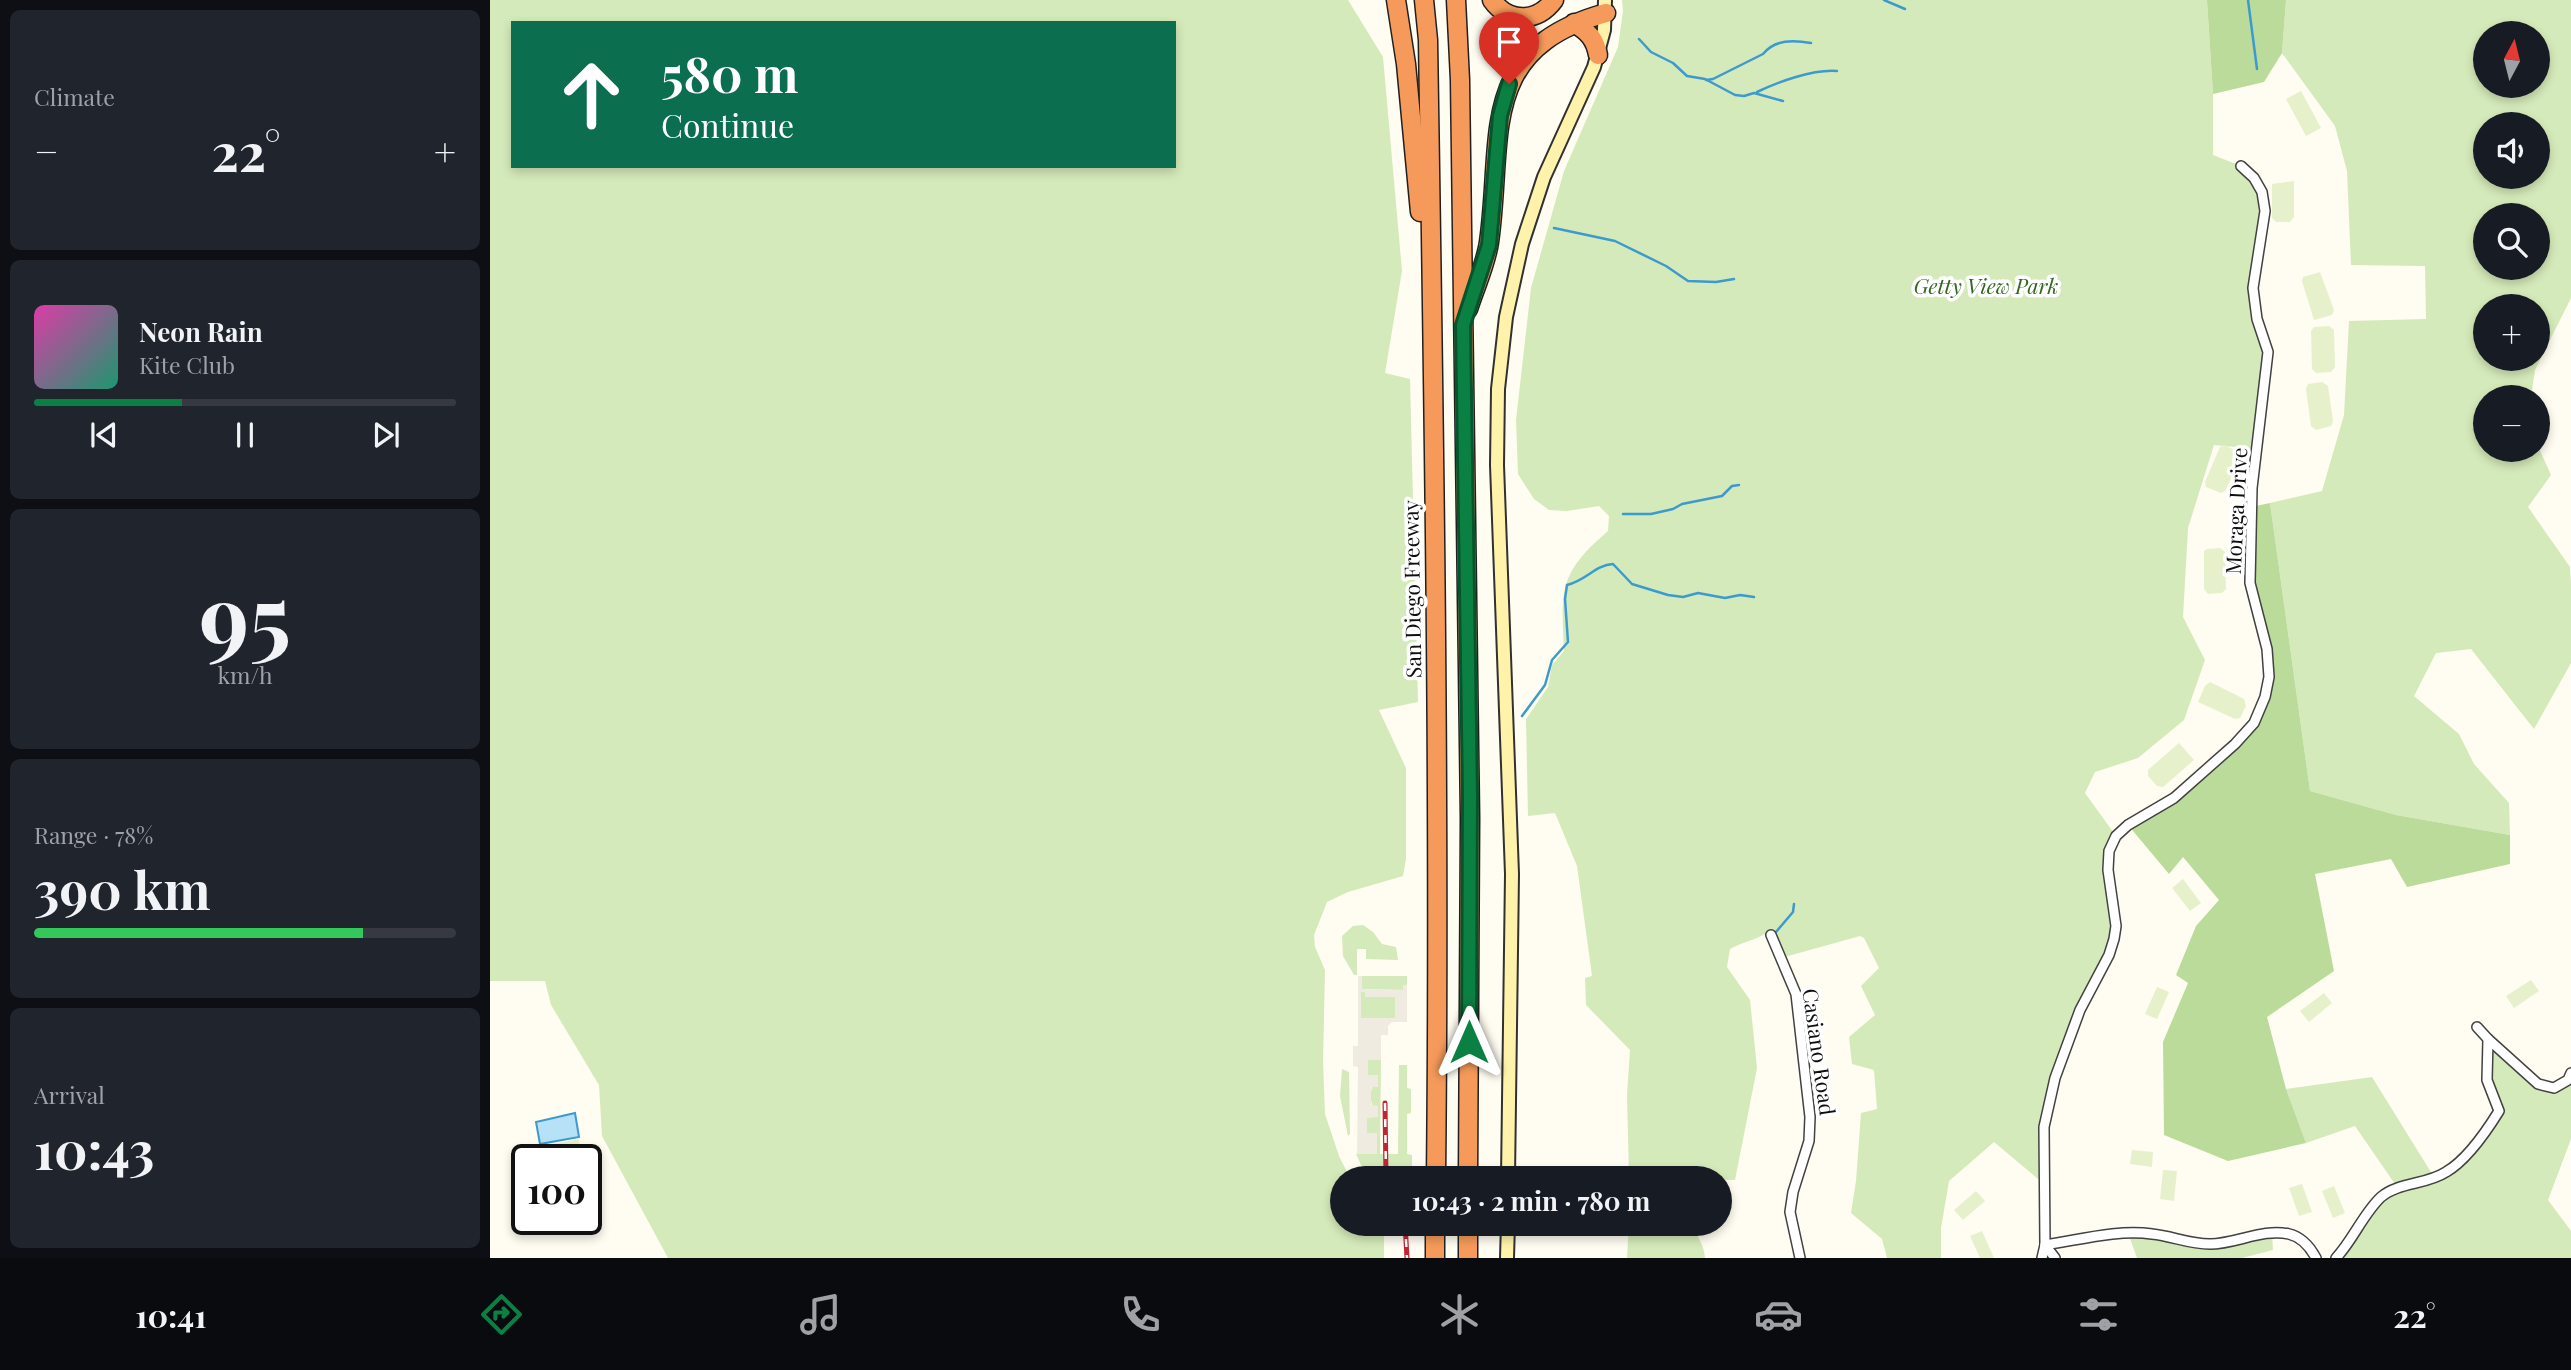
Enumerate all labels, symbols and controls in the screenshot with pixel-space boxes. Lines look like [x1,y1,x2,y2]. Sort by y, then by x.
pin [1479,12.0,1539,84]
north arrow [2473,21,2550,98]
map controls [2473,21,2550,462]
icon: arrive [1490,23,1528,61]
text: 580 m [661,40,798,105]
icon: ahead [546,49,637,140]
text: Climate [34,81,115,112]
text: Continue [661,103,794,146]
button: sound [2473,112,2550,189]
text: 22° [212,116,281,185]
text: − [34,125,59,176]
text: + [434,125,456,176]
button: search [2473,203,2550,280]
park label: Getty View Park [1914,271,2058,299]
button: + [2473,294,2550,371]
text: Neon Rain [139,314,263,349]
text: Kite Club [139,349,235,380]
button: − [2473,385,2550,462]
icon: previous [85,416,123,454]
icon: pause [226,416,264,454]
icon: next [367,416,405,454]
street label: Moraga Drive [2218,447,2252,575]
street label: San Diego Freeway [1395,499,1427,678]
text: 95 [199,553,291,674]
text: km/h [217,659,273,690]
text: Range · 78% [34,819,153,850]
text: 390 km [34,854,211,923]
street label: Casiano Road [1797,986,1843,1117]
position arrow [1432,1005,1506,1079]
text: Arrival [34,1079,105,1110]
text: 10:43 [34,1114,154,1183]
speed limit sign: 100 [511,1144,602,1235]
text: 10:43 · 2 min · 780 m [1412,1183,1650,1218]
icon: directions [477,1290,526,1339]
icon: music [796,1290,845,1339]
icon: phone [1116,1290,1165,1339]
icon: climate [1435,1290,1484,1339]
icon: car [1754,1290,1803,1339]
icon: filters [2074,1290,2123,1339]
text: 10:41 [135,1293,207,1336]
text: 22° [2393,1293,2436,1336]

